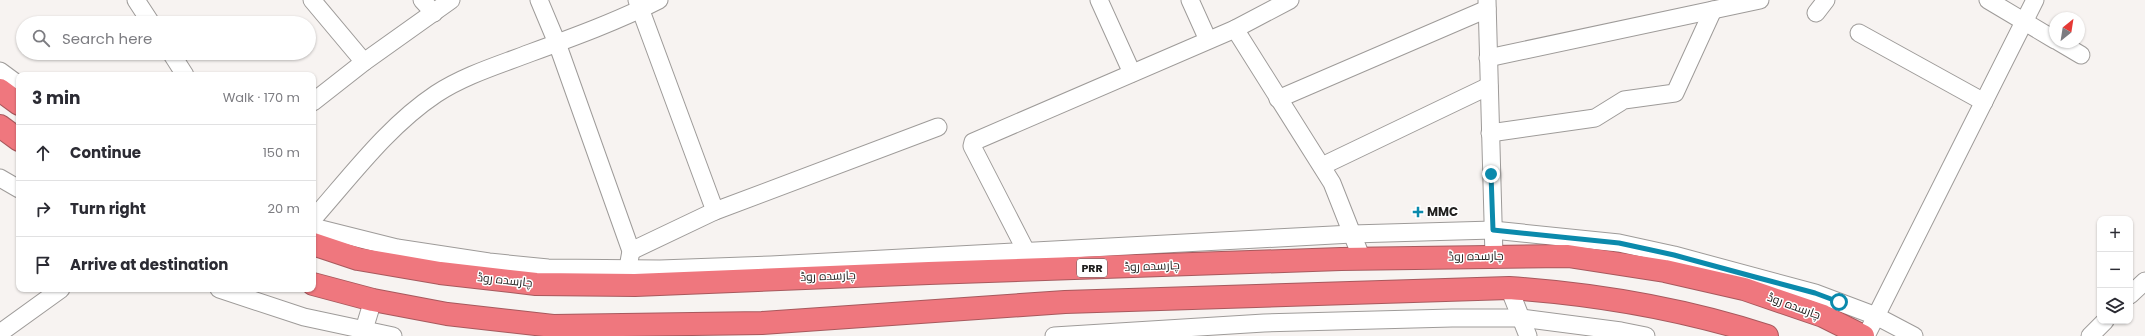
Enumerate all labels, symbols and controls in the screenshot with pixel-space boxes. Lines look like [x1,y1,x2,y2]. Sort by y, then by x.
north arrow [2049,12,2085,48]
search box [16,16,316,60]
icon: search [30,27,52,49]
text: Search here [62,28,152,49]
text: 3 min [32,86,80,110]
text: Walk · 170 m [223,88,300,107]
icon: ahead [32,142,54,164]
text: Continue [70,142,141,163]
text: 150 m [263,143,300,162]
route end [1482,165,1500,183]
icon: right [32,198,54,220]
text: Turn right [70,198,146,219]
text: 20 m [267,199,300,218]
place label: MMC [1427,203,1458,220]
marker: MMC [1412,206,1424,218]
map controls [2097,216,2133,324]
button: + [2097,216,2133,252]
street label: چارسدہ روڈ [1448,247,1504,265]
button: − [2097,252,2133,288]
icon: arrive [32,254,54,276]
text: Arrive at destination [70,254,228,275]
street label: چارسدہ روڈ [1124,256,1180,276]
road number: PRR [1077,259,1107,277]
street label: چارسدہ روڈ [800,266,856,286]
street label: چارسدہ روڈ [477,268,533,292]
street label: چارسدہ روڈ [1765,288,1823,324]
button: layers [2097,288,2133,324]
route start [1830,293,1848,311]

